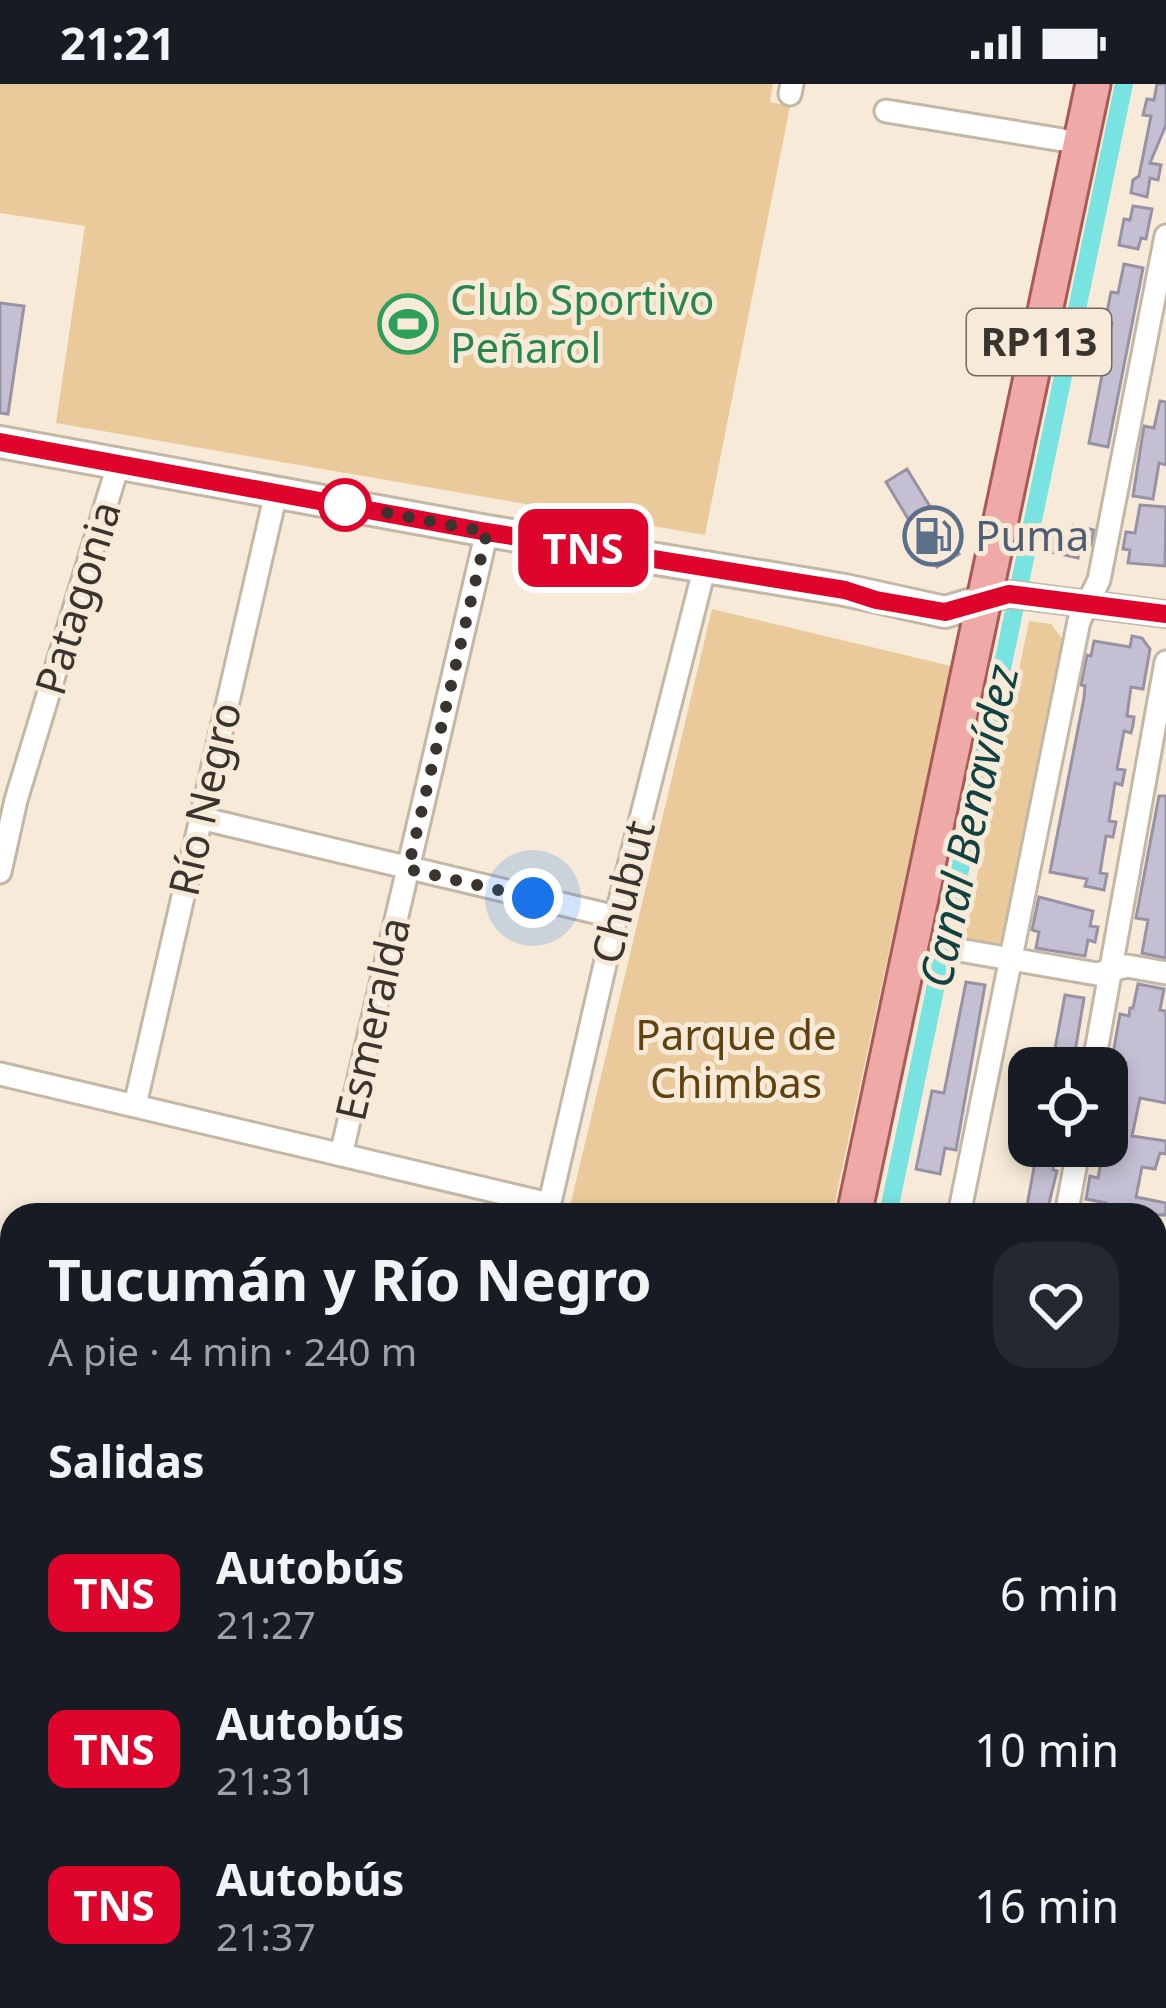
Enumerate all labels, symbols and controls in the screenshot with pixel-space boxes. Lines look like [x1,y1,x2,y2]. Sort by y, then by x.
text: 21:21 [60,12,176,73]
place label: Club Sportivo Peñarol [450,270,714,375]
sports icon: Club Sportivo Peñarol [377,293,439,355]
road number: RP113 [967,309,1111,375]
unlabelled marker [320,480,370,530]
street label: Patagonia [20,494,133,701]
fuel station icon: Puma [902,505,964,567]
place label: Puma [975,506,1089,563]
line badge: TNS [514,509,652,587]
text: TNS [542,519,624,576]
water label: Canal Benavídez [904,659,1032,993]
street label: Río Negro [154,696,253,901]
street label: Chubut [576,814,667,969]
your location [503,868,563,928]
street label: Esmeralda [321,912,423,1126]
park label: Parque de Chimbas [635,1005,837,1110]
map controls [1008,1047,1128,1167]
button: locate [1008,1047,1128,1167]
text: Tucumán y Río Negro [48,1240,652,1318]
button: heart [993,1242,1119,1368]
text: A pie · 4 min · 240 m [48,1324,417,1377]
text: Salidas [48,1430,205,1491]
text: Autobús [216,1536,404,1597]
text: 6 min [1000,1563,1119,1624]
text: TNS [73,1564,155,1621]
text: 21:27 [216,1597,316,1650]
text: Autobús [216,1692,404,1753]
text: 10 min [974,1719,1119,1780]
text: TNS [73,1720,155,1777]
text: 21:31 [216,1753,316,1806]
text: Autobús [216,1848,404,1909]
text: 16 min [974,1875,1119,1936]
text: TNS [73,1876,155,1933]
text: 21:37 [216,1909,316,1962]

